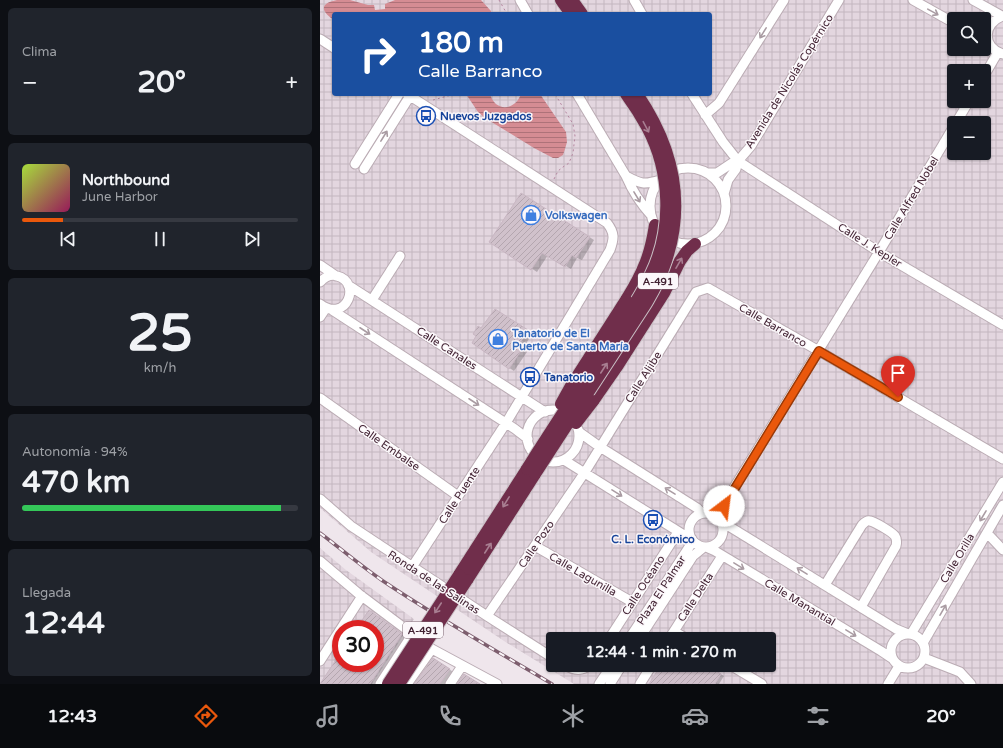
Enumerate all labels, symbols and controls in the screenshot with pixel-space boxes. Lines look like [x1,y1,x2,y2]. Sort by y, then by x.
one-way arrow [927,8,939,16]
street label: Avenida de Nicolás Copérnico [743,12,836,151]
map controls [947,12,991,160]
button: search [947,12,991,56]
text: 180 m [418,26,504,60]
one-way arrow [759,27,767,38]
icon: right [352,28,404,80]
text: Clima [22,44,57,60]
text: Calle Barranco [418,60,542,82]
text: 20° [137,64,186,101]
button: + [947,64,991,108]
text: − [22,70,38,96]
text: + [286,70,298,96]
bus stop icon: Nuevos Juzgados [415,105,437,127]
place label: Nuevos Juzgados [440,110,532,124]
button: − [947,116,991,160]
one-way arrow [643,121,651,133]
one-way arrow [381,130,389,142]
street label: Calle Alfred Nobel [881,154,941,242]
text: Northbound [82,171,170,189]
text: June Harbor [82,189,158,205]
one-way arrow [634,191,642,203]
shop icon: Volkswagen [520,204,542,226]
place label: Volkswagen [545,209,608,223]
street label: Calle J. Kepler [835,221,905,271]
icon: previous [57,228,79,250]
icon: pause [149,228,171,250]
icon: next [241,228,263,250]
one-way arrow [676,257,684,269]
road number: A-491 [638,273,678,289]
street label: Calle Barranco [737,301,809,350]
text: 25 [127,302,193,365]
street label: Calle Canales [414,324,479,373]
one-way arrow [359,327,370,335]
place label: Tanatorio de El Puerto de Santa María [511,327,629,353]
shop icon: Tanatorio de El Puerto de Santa María [487,328,509,350]
street label: Calle Aljibe [623,349,664,405]
pin [881,356,915,397]
text: km/h [144,360,176,376]
icon: arrive [887,362,909,384]
one-way arrow [600,363,608,374]
bus stop icon: Tanatorio [519,366,541,388]
place label: Tanatorio [543,371,594,384]
one-way arrow [468,398,479,406]
street label: Calle Embalse [355,421,422,474]
text: Autonomía · 94% [22,444,128,460]
text: 470 km [22,464,130,501]
street label: Calle Puente [436,464,483,526]
position arrow [703,485,745,527]
one-way arrow [665,487,676,495]
one-way arrow [612,489,623,497]
one-way arrow [501,496,509,508]
bus stop icon: C. L. Económico [642,509,664,531]
one-way arrow [978,510,986,522]
street label: Calle Pozo [516,518,557,570]
street label: Calle Orilla [937,531,977,586]
place label: C. L. Económico [611,533,695,546]
one-way arrow [483,542,492,553]
street label: Ronda de las Salinas [385,548,482,617]
street label: Calle Lagunilla [547,550,619,599]
street label: Calle Océano [619,553,668,618]
street label: Plaza El Palmar [634,553,689,627]
one-way arrow [733,562,744,570]
one-way arrow [797,567,808,575]
street label: Calle Delta [675,570,716,624]
street label: Calle Manantial [762,576,838,629]
text: Llegada [22,585,71,601]
one-way arrow [434,602,442,613]
one-way arrow [939,604,947,616]
text: 12:44 [22,605,105,642]
speed limit sign: 30 [332,620,384,672]
road number: A-491 [403,622,443,638]
one-way arrow [845,629,856,637]
text: 12:44 · 1 min · 270 m [586,643,736,661]
icon: directions [192,702,220,730]
icon: music [314,702,342,730]
icon: phone [436,702,464,730]
icon: climate [559,702,587,730]
icon: car [681,702,709,730]
icon: filters [804,702,832,730]
text: 12:43 [47,705,97,727]
text: 20° [926,705,956,727]

